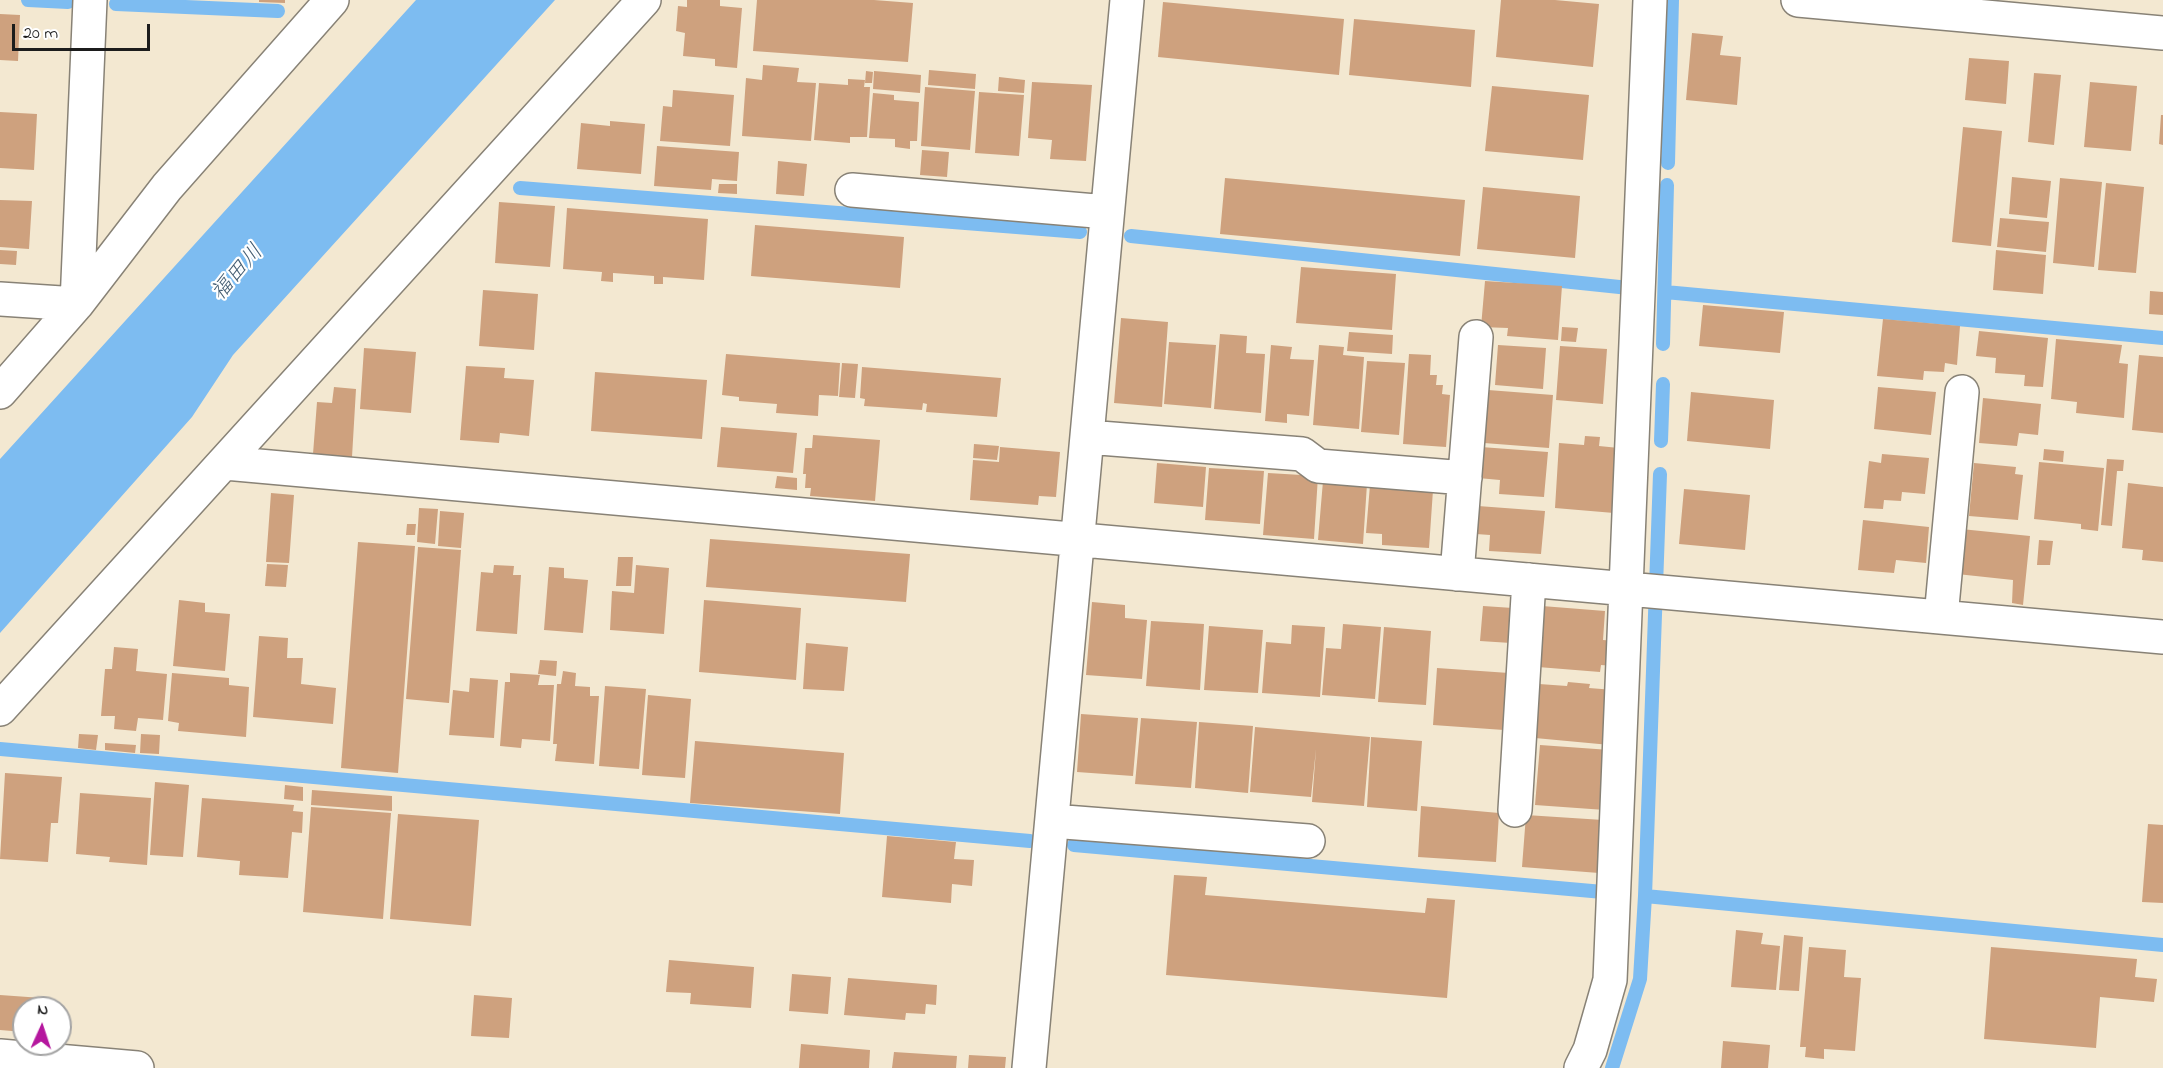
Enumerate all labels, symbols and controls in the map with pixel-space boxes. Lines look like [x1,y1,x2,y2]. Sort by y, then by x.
scale bar [15,12,153,50]
text: 20 m [23,21,58,47]
water label: 福田川 [207,240,271,308]
north arrow [12,996,72,1056]
text: N [37,998,49,1022]

